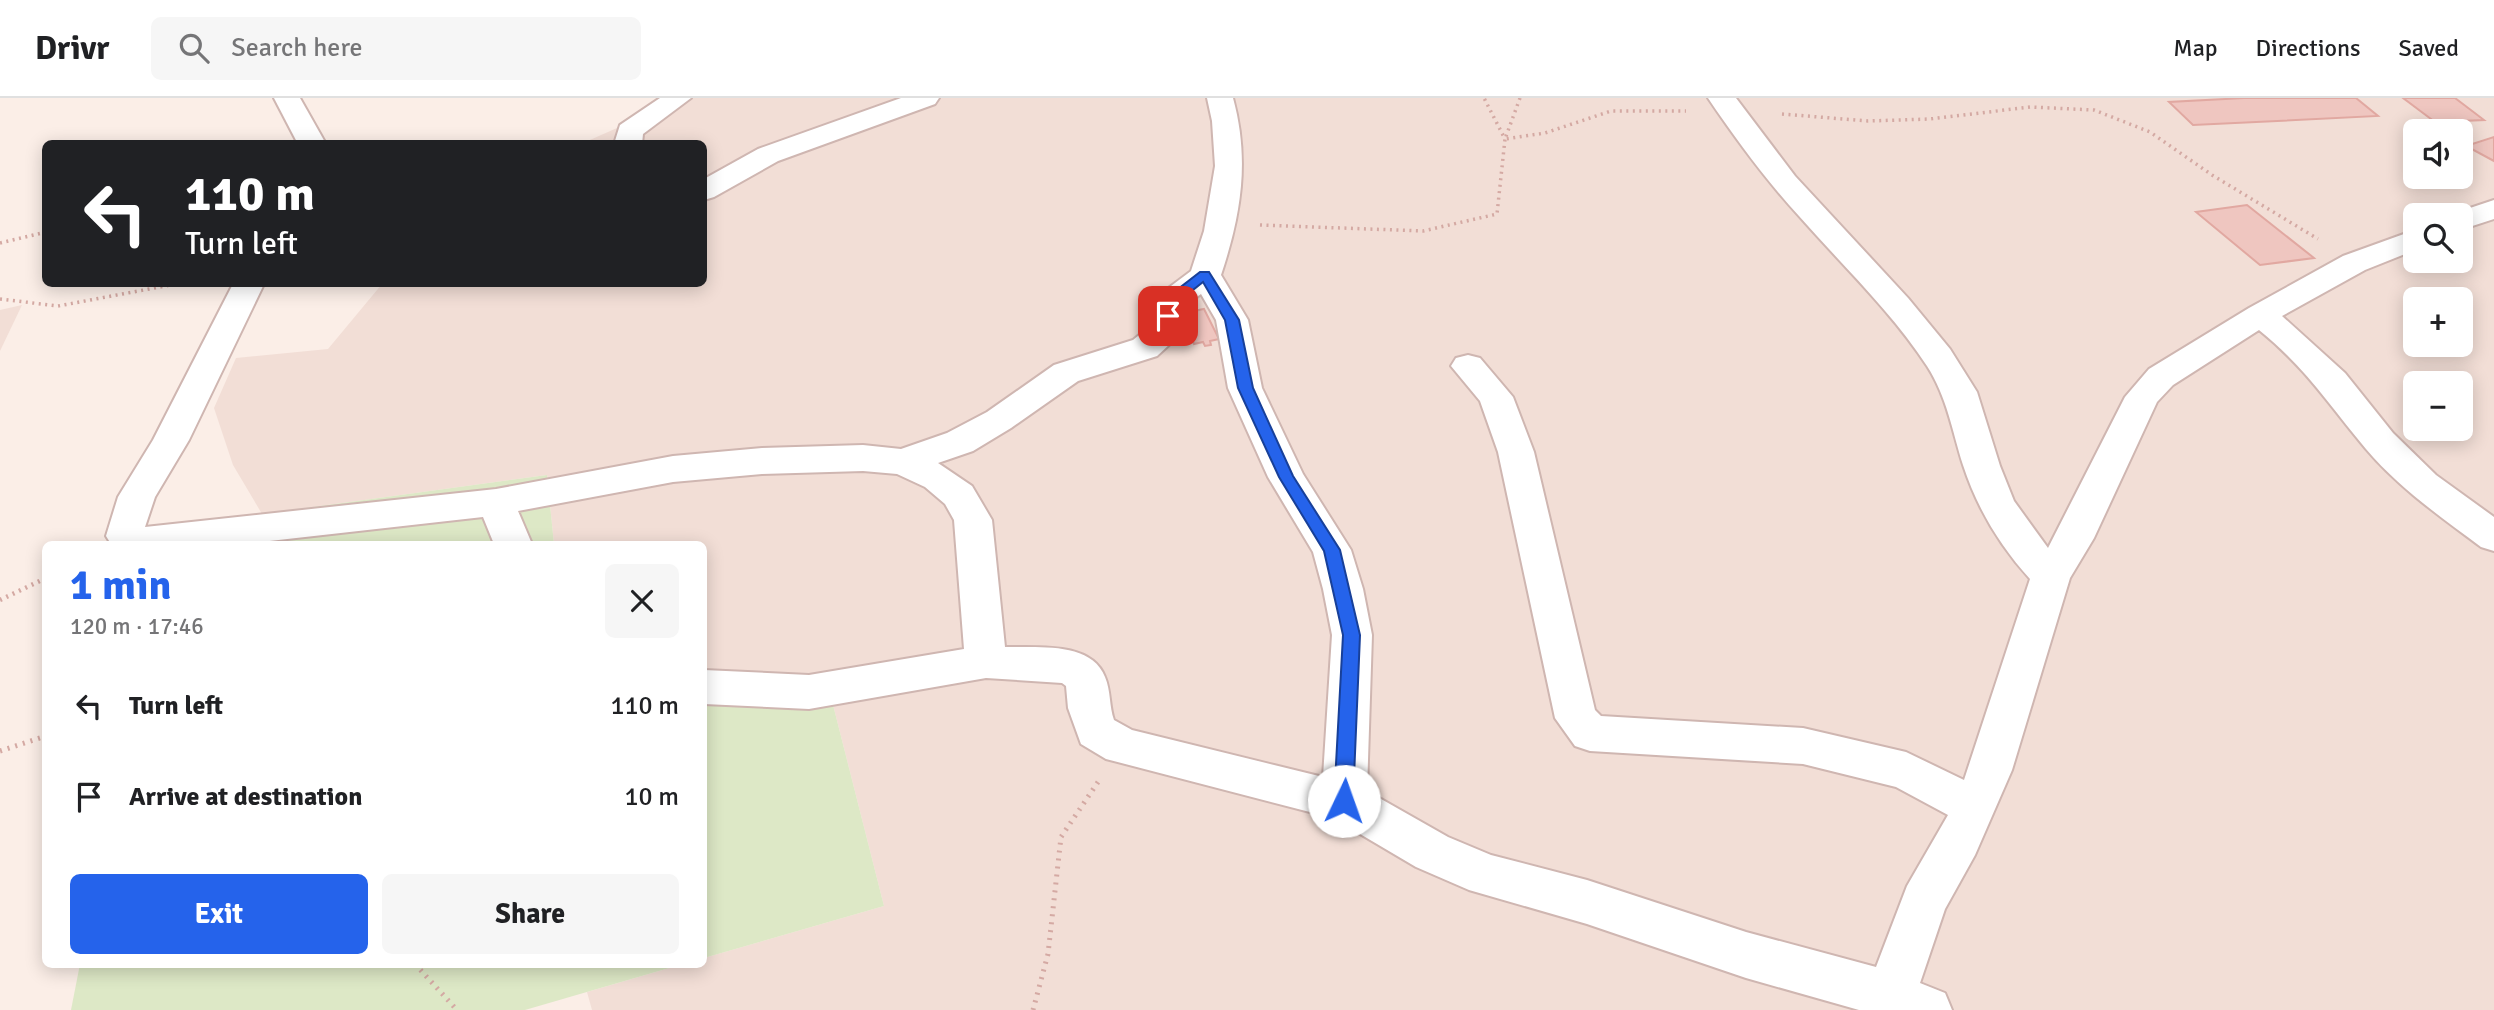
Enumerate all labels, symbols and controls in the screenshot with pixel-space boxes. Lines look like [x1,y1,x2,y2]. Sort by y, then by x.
search box [151,17,641,80]
text: Drivr [35,28,109,69]
icon: search [175,29,213,67]
text: Search here [231,32,362,64]
text: Map [2173,33,2218,63]
text: Directions [2256,33,2361,63]
text: Saved [2399,33,2459,63]
map controls [2403,119,2473,441]
button: sound [2403,119,2473,189]
text: 110 m [185,164,315,224]
icon: left [70,168,161,259]
button: search [2403,203,2473,273]
text: Turn left [185,224,298,263]
pin [1138,286,1198,346]
button: + [2403,287,2473,357]
icon: arrive [1149,297,1187,335]
button: − [2403,371,2473,441]
text: 1 min [70,560,171,611]
button: close [605,564,679,638]
text: 120 m · 17:46 [70,612,204,641]
icon: left [70,687,108,725]
text: Turn left [129,690,223,722]
text: 110 m [610,690,679,722]
position arrow [1307,764,1381,838]
icon: arrive [70,778,108,816]
text: Arrive at destination [129,781,362,813]
text: 10 m [624,781,679,813]
button: Exit [70,874,368,954]
button: Share [382,874,679,954]

